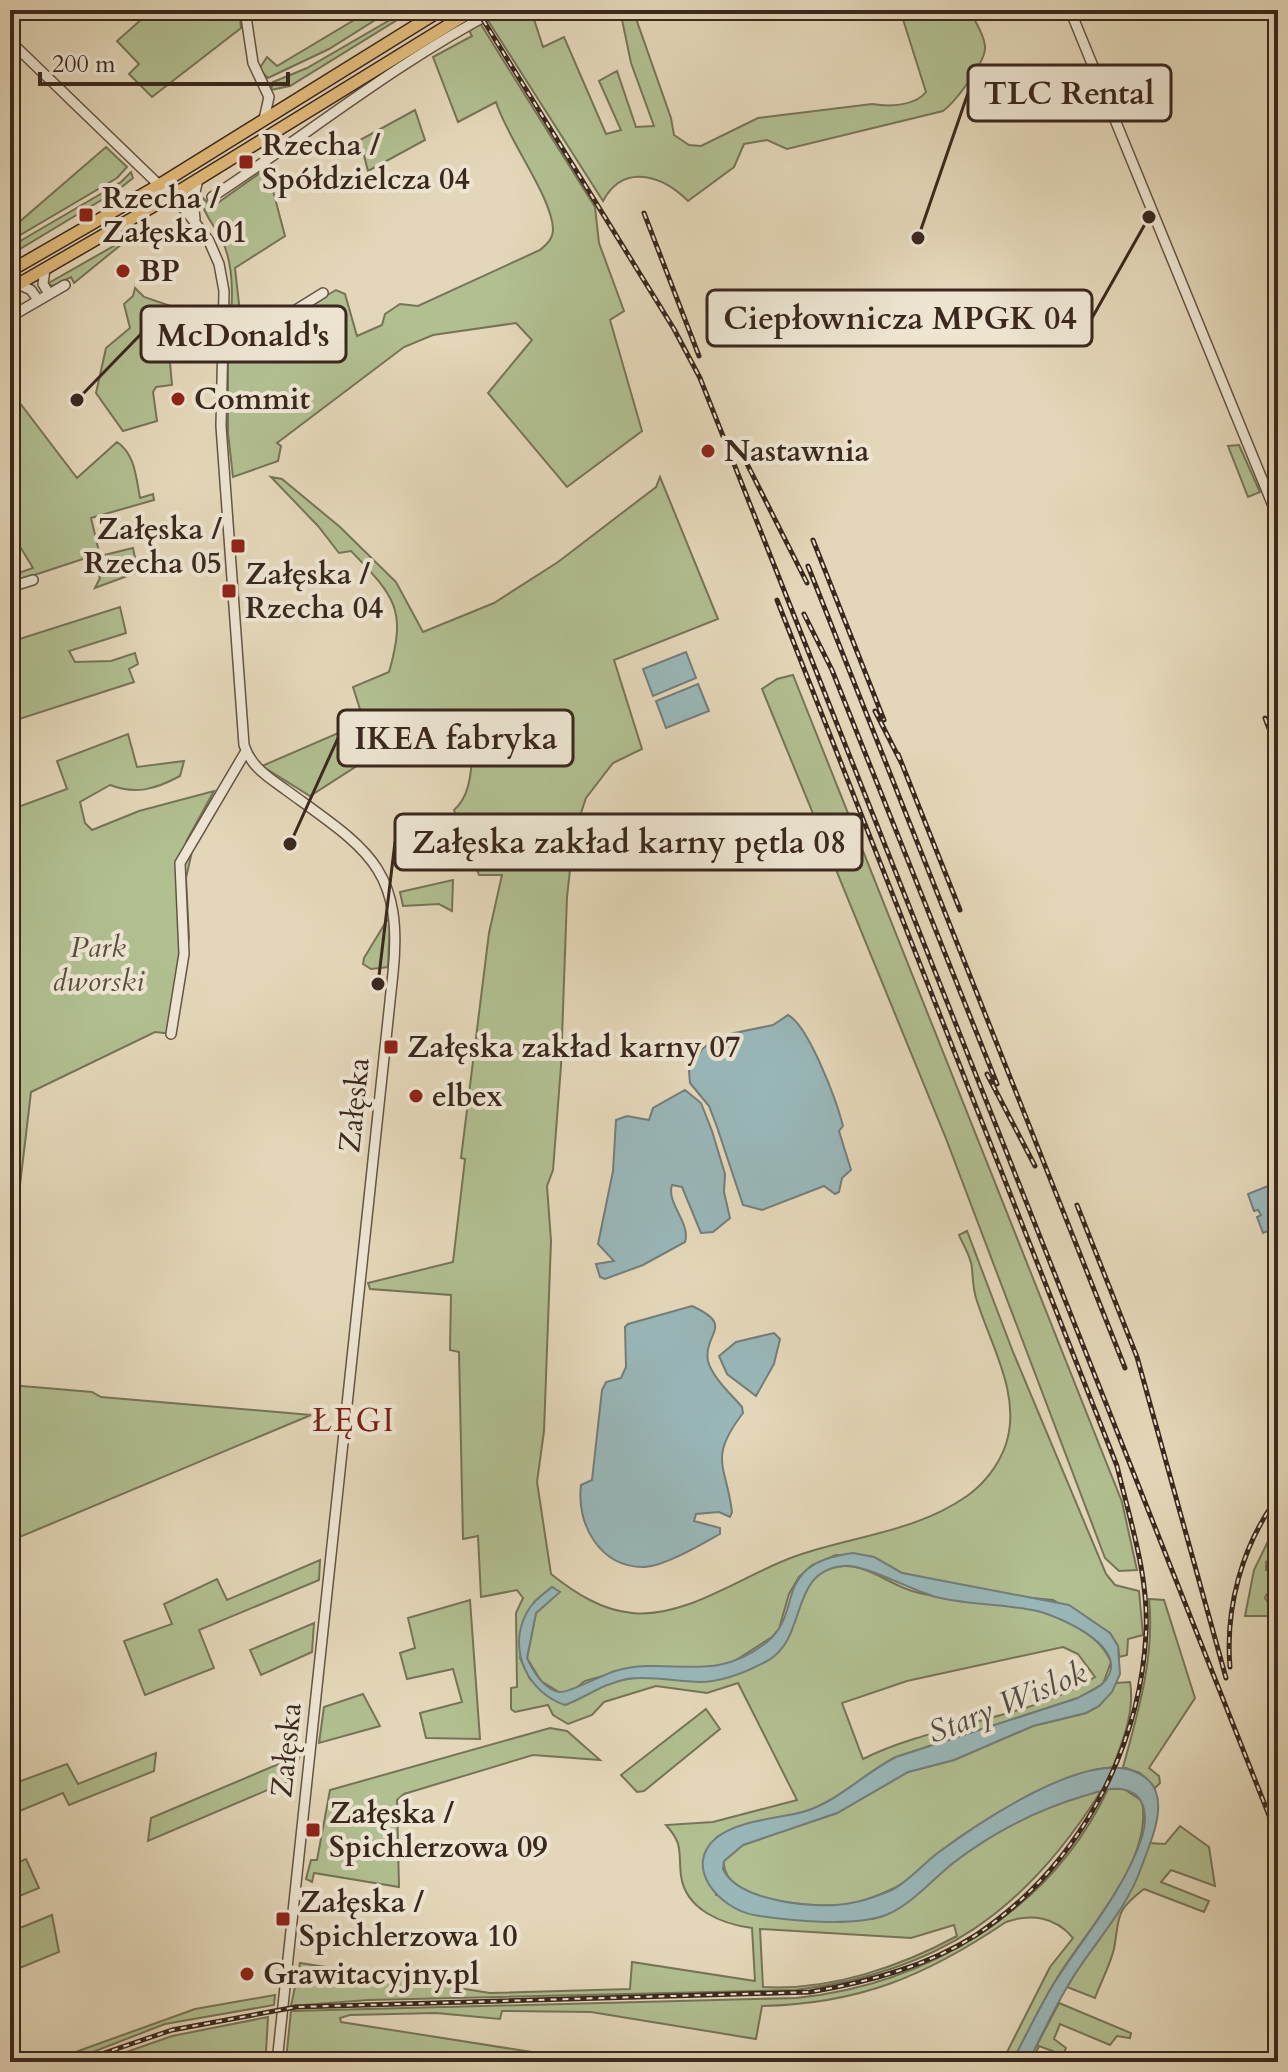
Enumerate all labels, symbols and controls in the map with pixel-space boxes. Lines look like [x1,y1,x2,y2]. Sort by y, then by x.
scale bar [40,36,288,86]
text: 200 m [52,48,116,81]
callout: TLC Rental [968,65,1171,121]
text: TLC Rental [984,72,1154,116]
place label: Rzecha / Spółdzielcza 04 [262,125,470,200]
marker: Rzecha / Spółdzielcza 04 [237,153,255,171]
place label: Rzecha / Załęska 01 [102,178,247,253]
marker: Rzecha / Załęska 01 [77,206,95,224]
place label: BP [139,251,180,292]
marker: BP [114,262,132,280]
callout: Ciepłownicza MPGK 04 [707,290,1092,346]
text: Ciepłownicza MPGK 04 [723,297,1077,341]
callout: McDonald's [141,306,346,362]
text: McDonald's [156,314,330,358]
place label: Commit [194,379,311,420]
marker: Commit [169,390,187,408]
place label: Nastawnia [724,431,869,472]
marker: Nastawnia [699,442,717,460]
place label: Załęska / Rzecha 05 [84,509,222,584]
marker: Załęska / Rzecha 05 [229,537,247,555]
place label: Załęska / Rzecha 04 [245,554,383,629]
marker: Załęska / Rzecha 04 [220,582,238,600]
callout: IKEA fabryka [338,710,573,766]
text: IKEA fabryka [354,717,558,761]
callout: Załęska zakład karny pętla 08 [395,814,862,870]
text: Załęska zakład karny pętla 08 [412,821,846,865]
park label: Park dworski [52,927,145,1002]
place label: Załęska zakład karny 07 [407,1027,740,1068]
marker: Załęska zakład karny 07 [382,1038,400,1056]
street label: Załęska [329,1055,380,1155]
place label: elbex [432,1076,503,1117]
marker: elbex [407,1087,425,1105]
district label: ŁĘGI [312,1399,396,1443]
water label: Stary Wislok [922,1651,1093,1755]
street label: Załęska [261,1700,312,1800]
place label: Załęska / Spichlerzowa 09 [329,1793,548,1868]
marker: Załęska / Spichlerzowa 09 [304,1821,322,1839]
place label: Załęska / Spichlerzowa 10 [299,1882,518,1957]
marker: Załęska / Spichlerzowa 10 [274,1910,292,1928]
place label: Grawitacyjny.pl [263,1954,479,1995]
marker: Grawitacyjny.pl [238,1965,256,1983]

